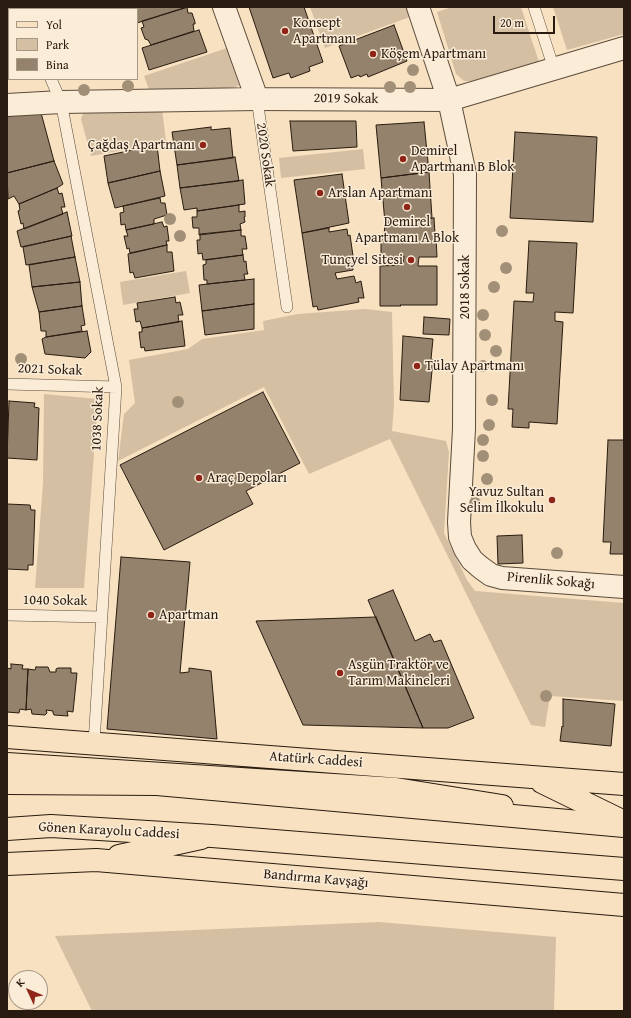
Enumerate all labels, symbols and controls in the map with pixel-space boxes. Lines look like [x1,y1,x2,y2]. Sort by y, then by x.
legend [8,8,138,80]
scale bar [495,8,557,34]
text: 20 m [500,14,524,31]
place label: Konsept Apartmanı [293,15,356,48]
text: Yol [46,16,62,33]
marker: Konsept Apartmanı [280,26,290,36]
text: Park [46,36,69,53]
place label: Köşem Apartmanı [381,46,486,62]
marker: Köşem Apartmanı [368,49,378,59]
text: Bina [46,56,69,73]
street label: 2019 Sokak [313,90,379,108]
street label: 2020 Sokak [252,122,278,188]
place label: Çağdaş Apartmanı [88,137,195,153]
marker: Çağdaş Apartmanı [198,140,208,150]
place label: Demirel Apartmanı B Blok [411,143,514,176]
marker: Demirel Apartmanı B Blok [398,154,408,164]
place label: Arslan Apartmanı [328,185,433,201]
marker: Arslan Apartmanı [315,188,325,198]
marker: Demirel Apartmanı A Blok [402,202,412,212]
place label: Demirel Apartmanı A Blok [355,214,459,246]
place label: Tunçyel Sitesi [321,252,403,268]
marker: Tunçyel Sitesi [406,255,416,265]
street label: 2018 Sokak [457,255,473,319]
place label: Tülay Apartmanı [425,358,524,374]
street label: 2021 Sokak [17,360,83,380]
marker: Tülay Apartmanı [412,361,422,371]
street label: 1038 Sokak [88,386,108,452]
place label: Araç Depoları [207,470,287,486]
marker: Araç Depoları [194,473,204,483]
place label: Yavuz Sultan Selim İlkokulu [460,484,544,516]
marker: Yavuz Sultan Selim İlkokulu [547,495,557,505]
street label: Pirenlik Sokağı [506,569,596,593]
street label: 1040 Sokak [22,592,88,610]
place label: Apartman [159,607,218,623]
marker: Apartman [146,610,156,620]
place label: Asgün Traktör ve Tarım Makineleri [348,657,450,690]
marker: Asgün Traktör ve Tarım Makineleri [335,668,345,678]
street label: Atatürk Caddesi [269,748,363,772]
street label: Gönen Karayolu Caddesi [38,819,180,843]
street label: Bandırma Kavşağı [263,866,369,892]
north arrow [8,970,48,1010]
text: K [12,974,28,990]

